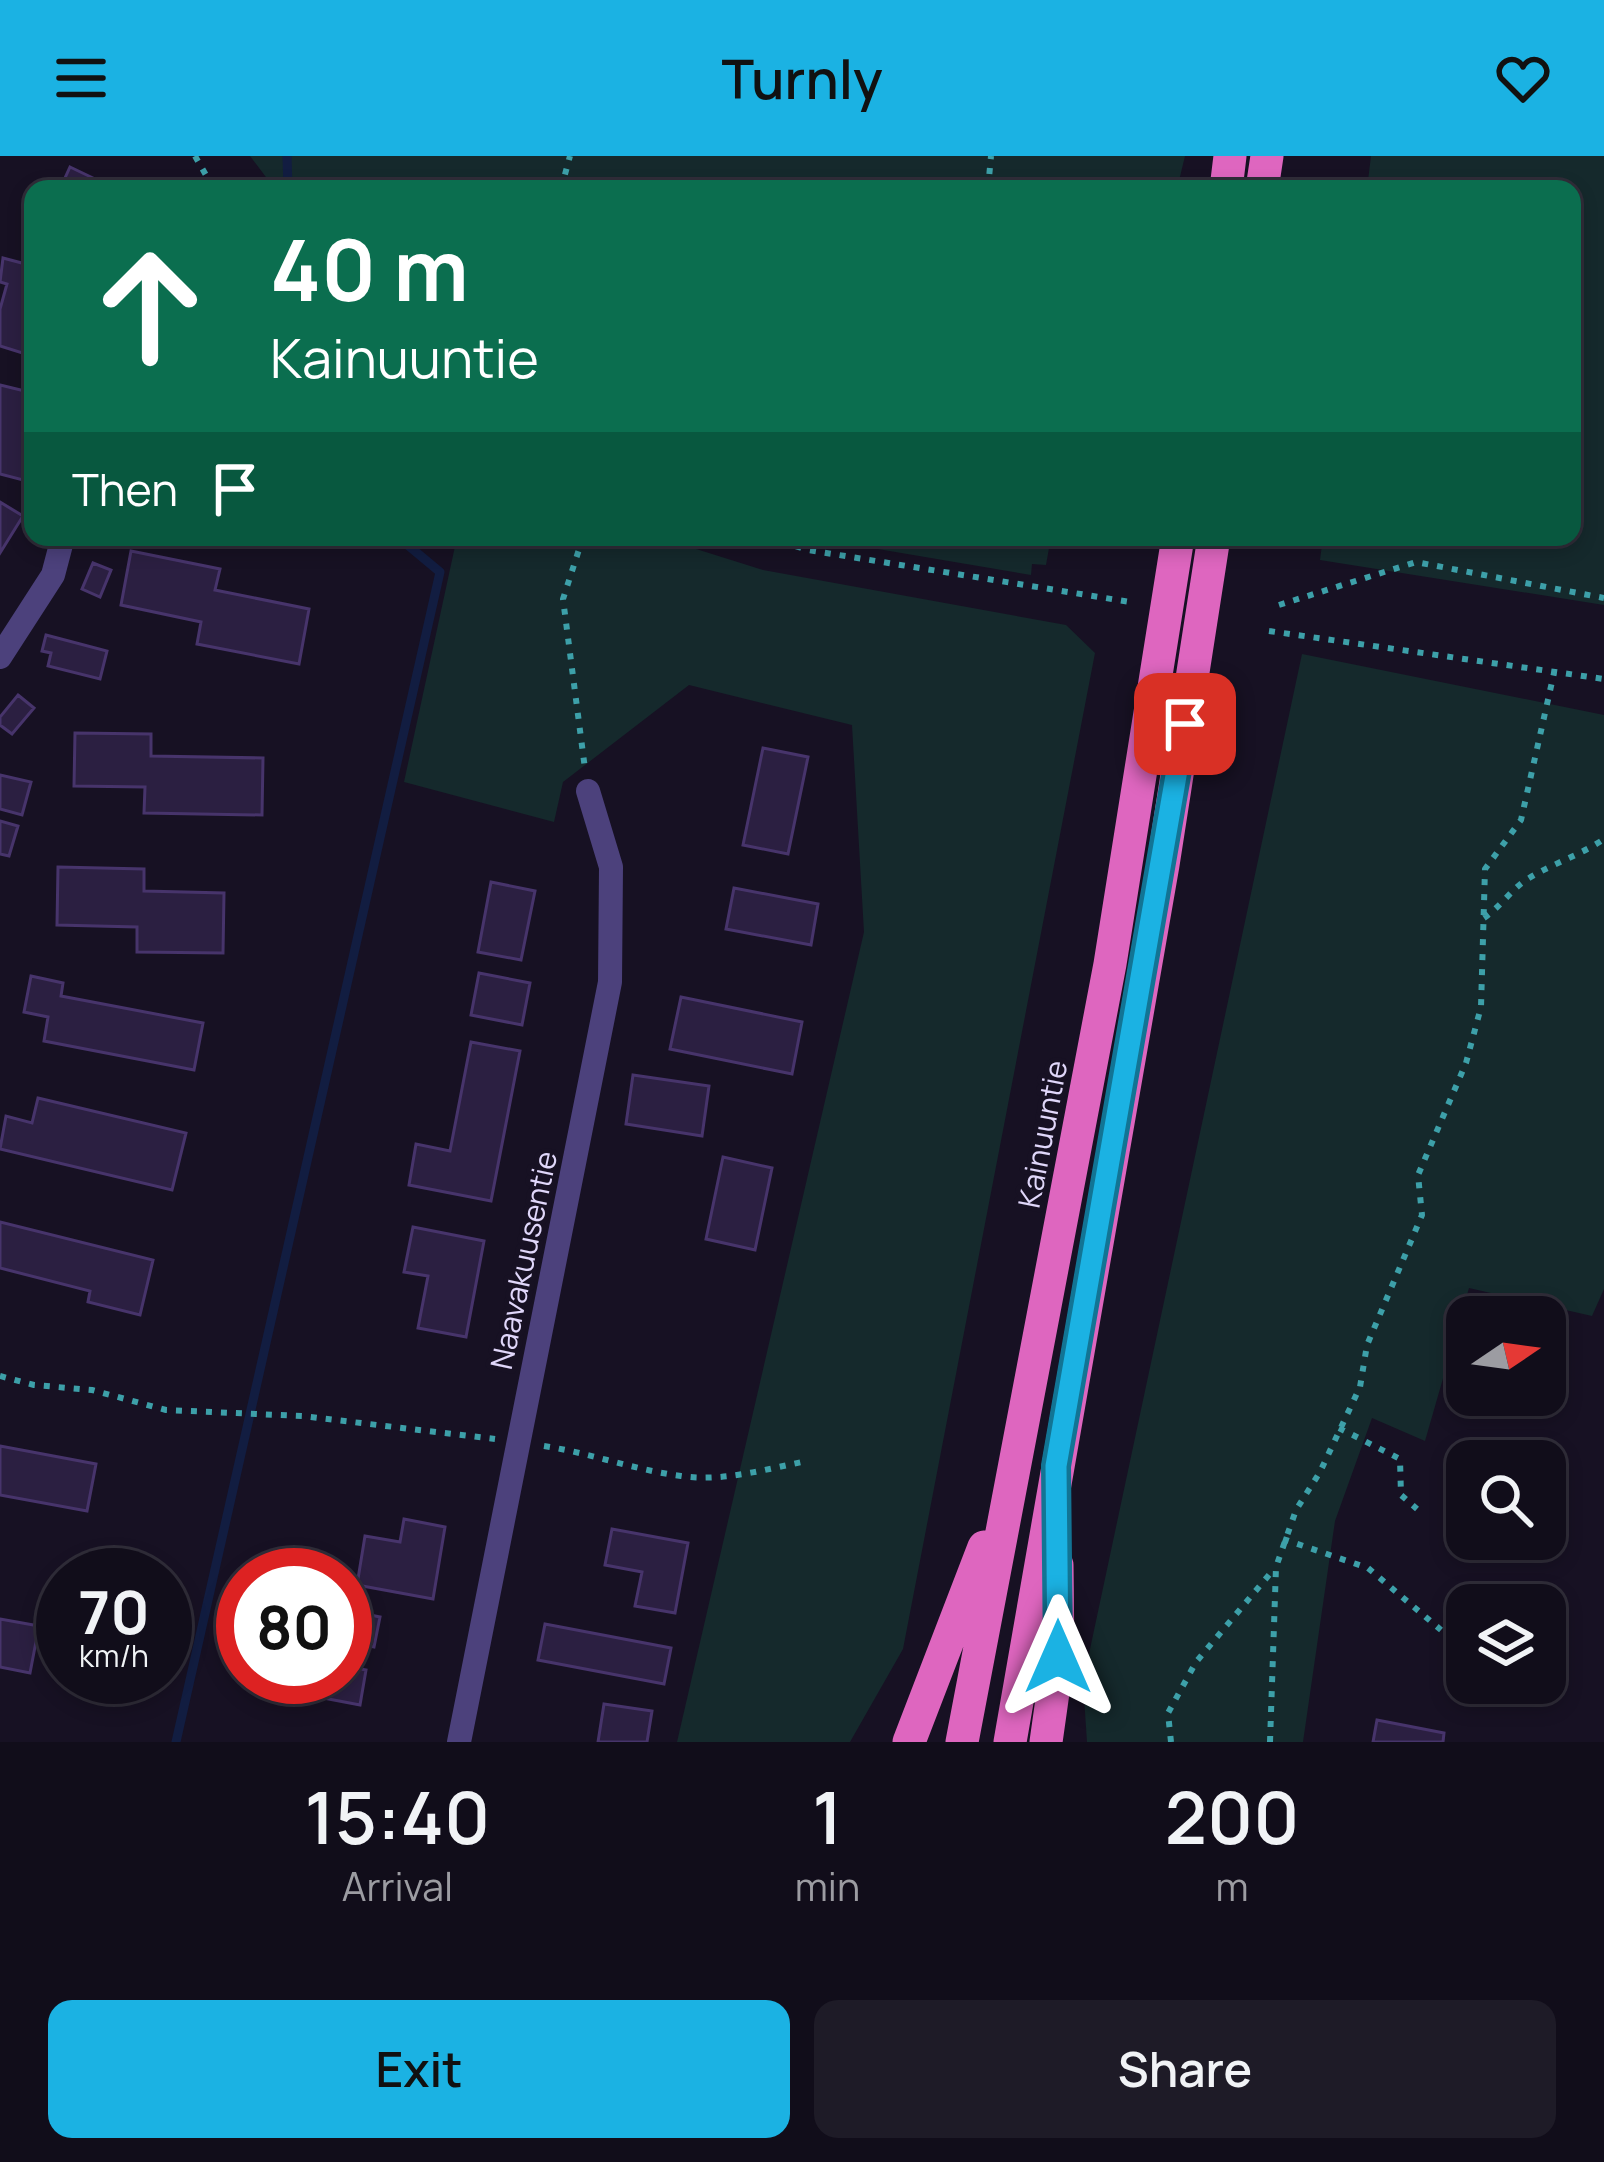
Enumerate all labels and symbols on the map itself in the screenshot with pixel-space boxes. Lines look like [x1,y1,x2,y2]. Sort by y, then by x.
pin [1134,673,1236,775]
street label: Kainuuntie [1008,1057,1076,1211]
street label: Naavakuusentie [480,1147,566,1373]
north arrow [1446,1296,1566,1416]
speed limit sign: 80 [216,1548,372,1704]
position arrow [995,1594,1121,1720]

